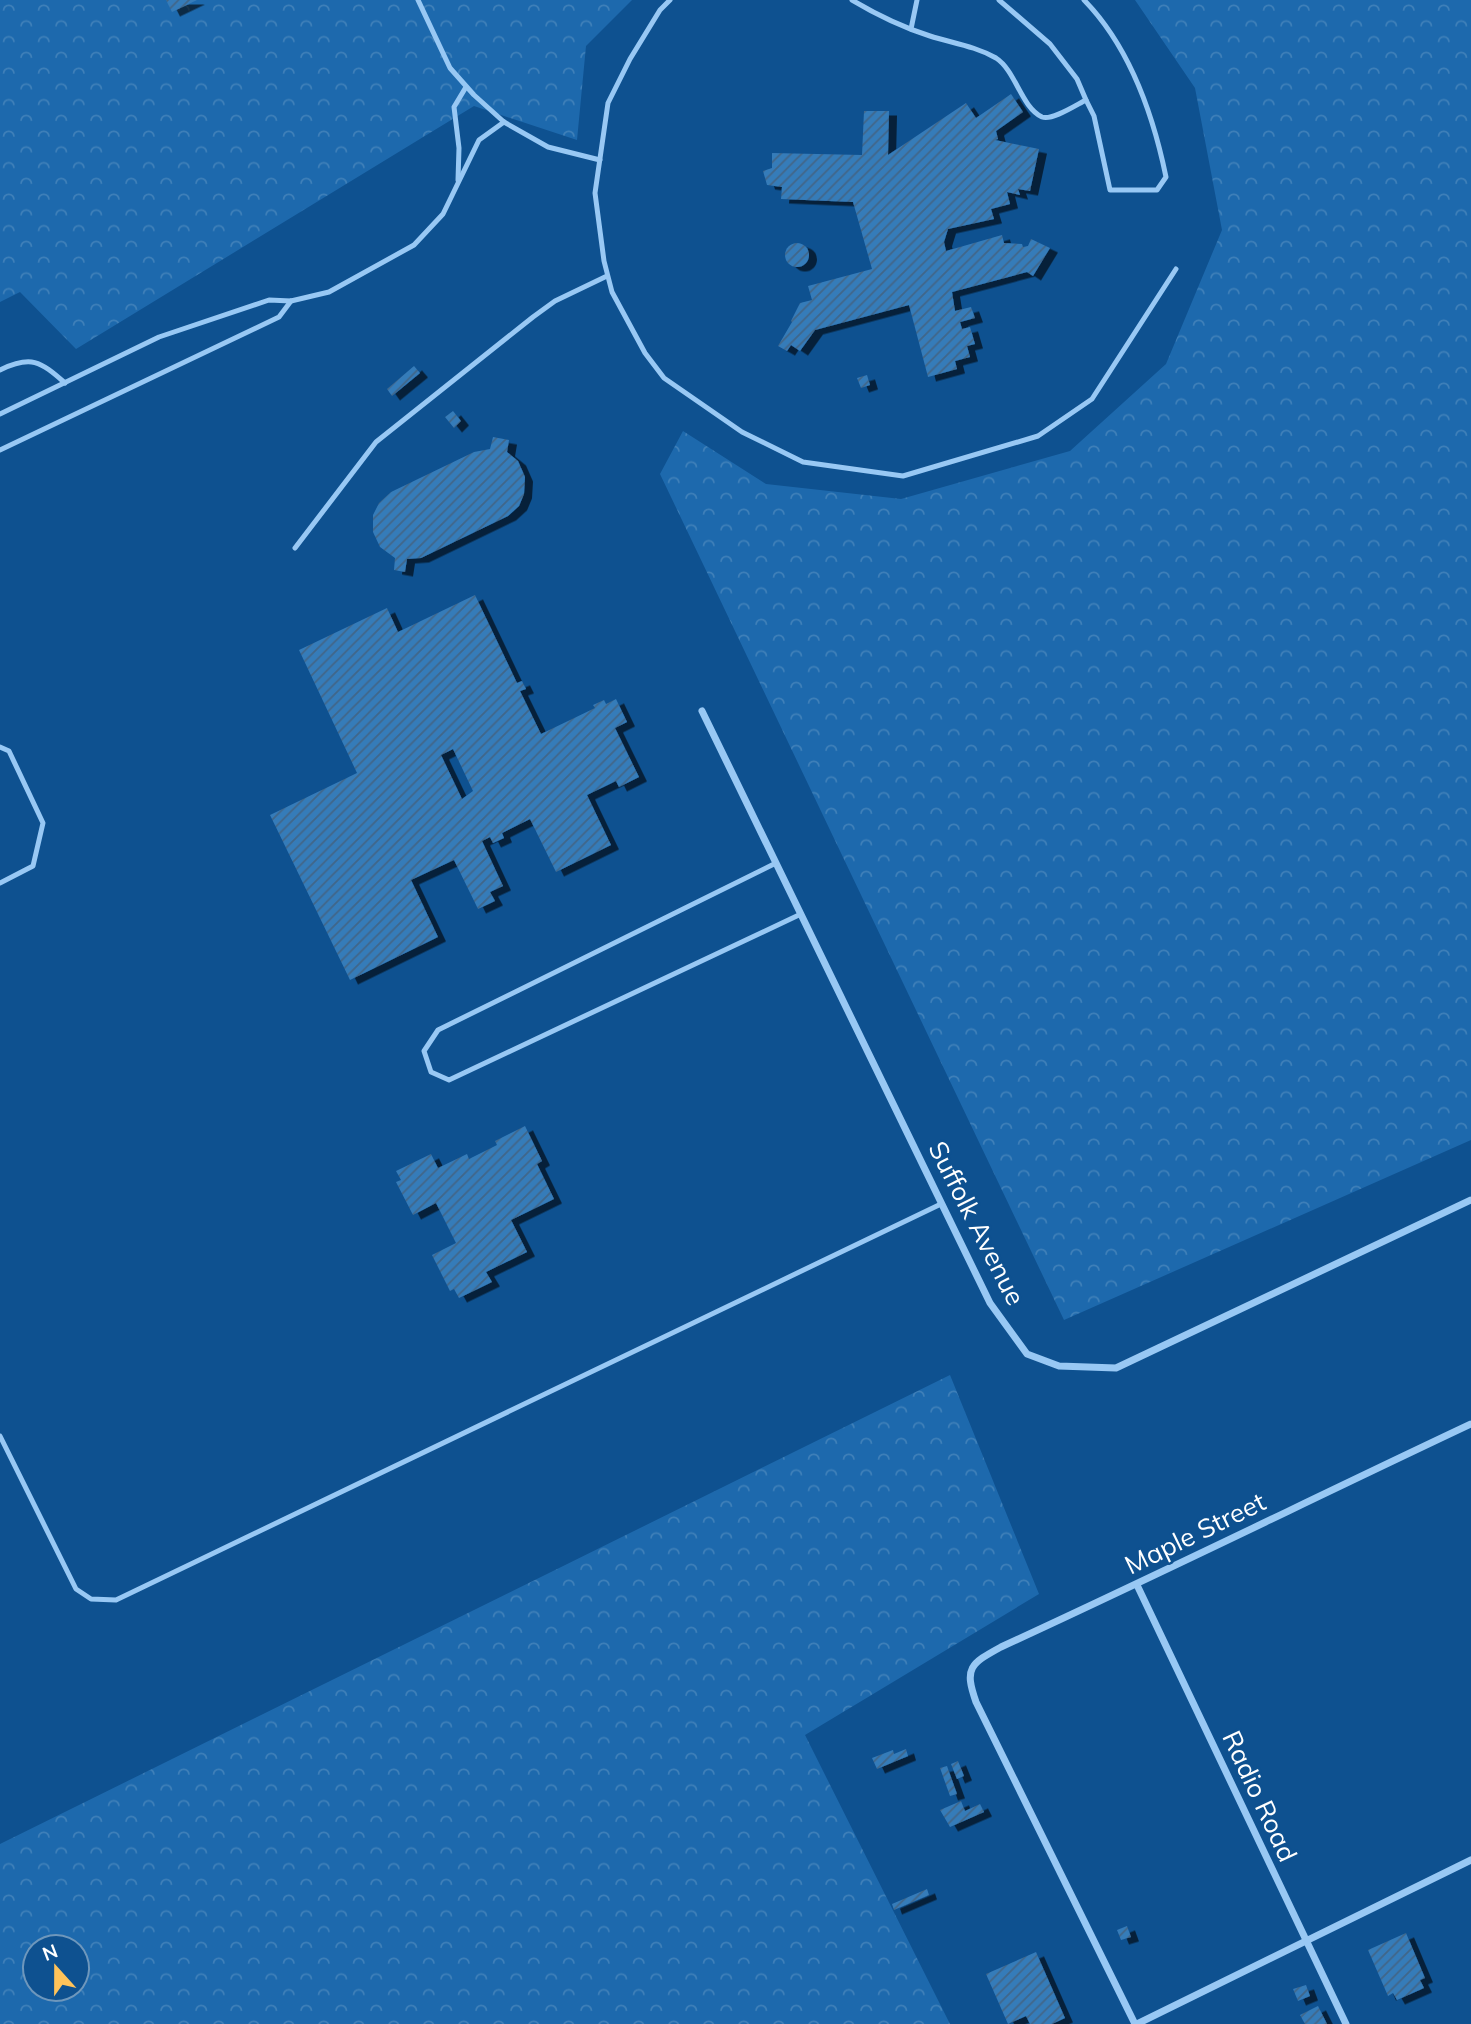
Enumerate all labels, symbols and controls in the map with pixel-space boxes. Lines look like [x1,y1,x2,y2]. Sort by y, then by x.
street label: Suffolk Avenue [921,1135,1033,1311]
street label: Maple Street [1119,1485,1271,1581]
street label: Radio Road [1215,1725,1305,1867]
north arrow [21,1933,91,2003]
text: N [39,1938,61,1966]

